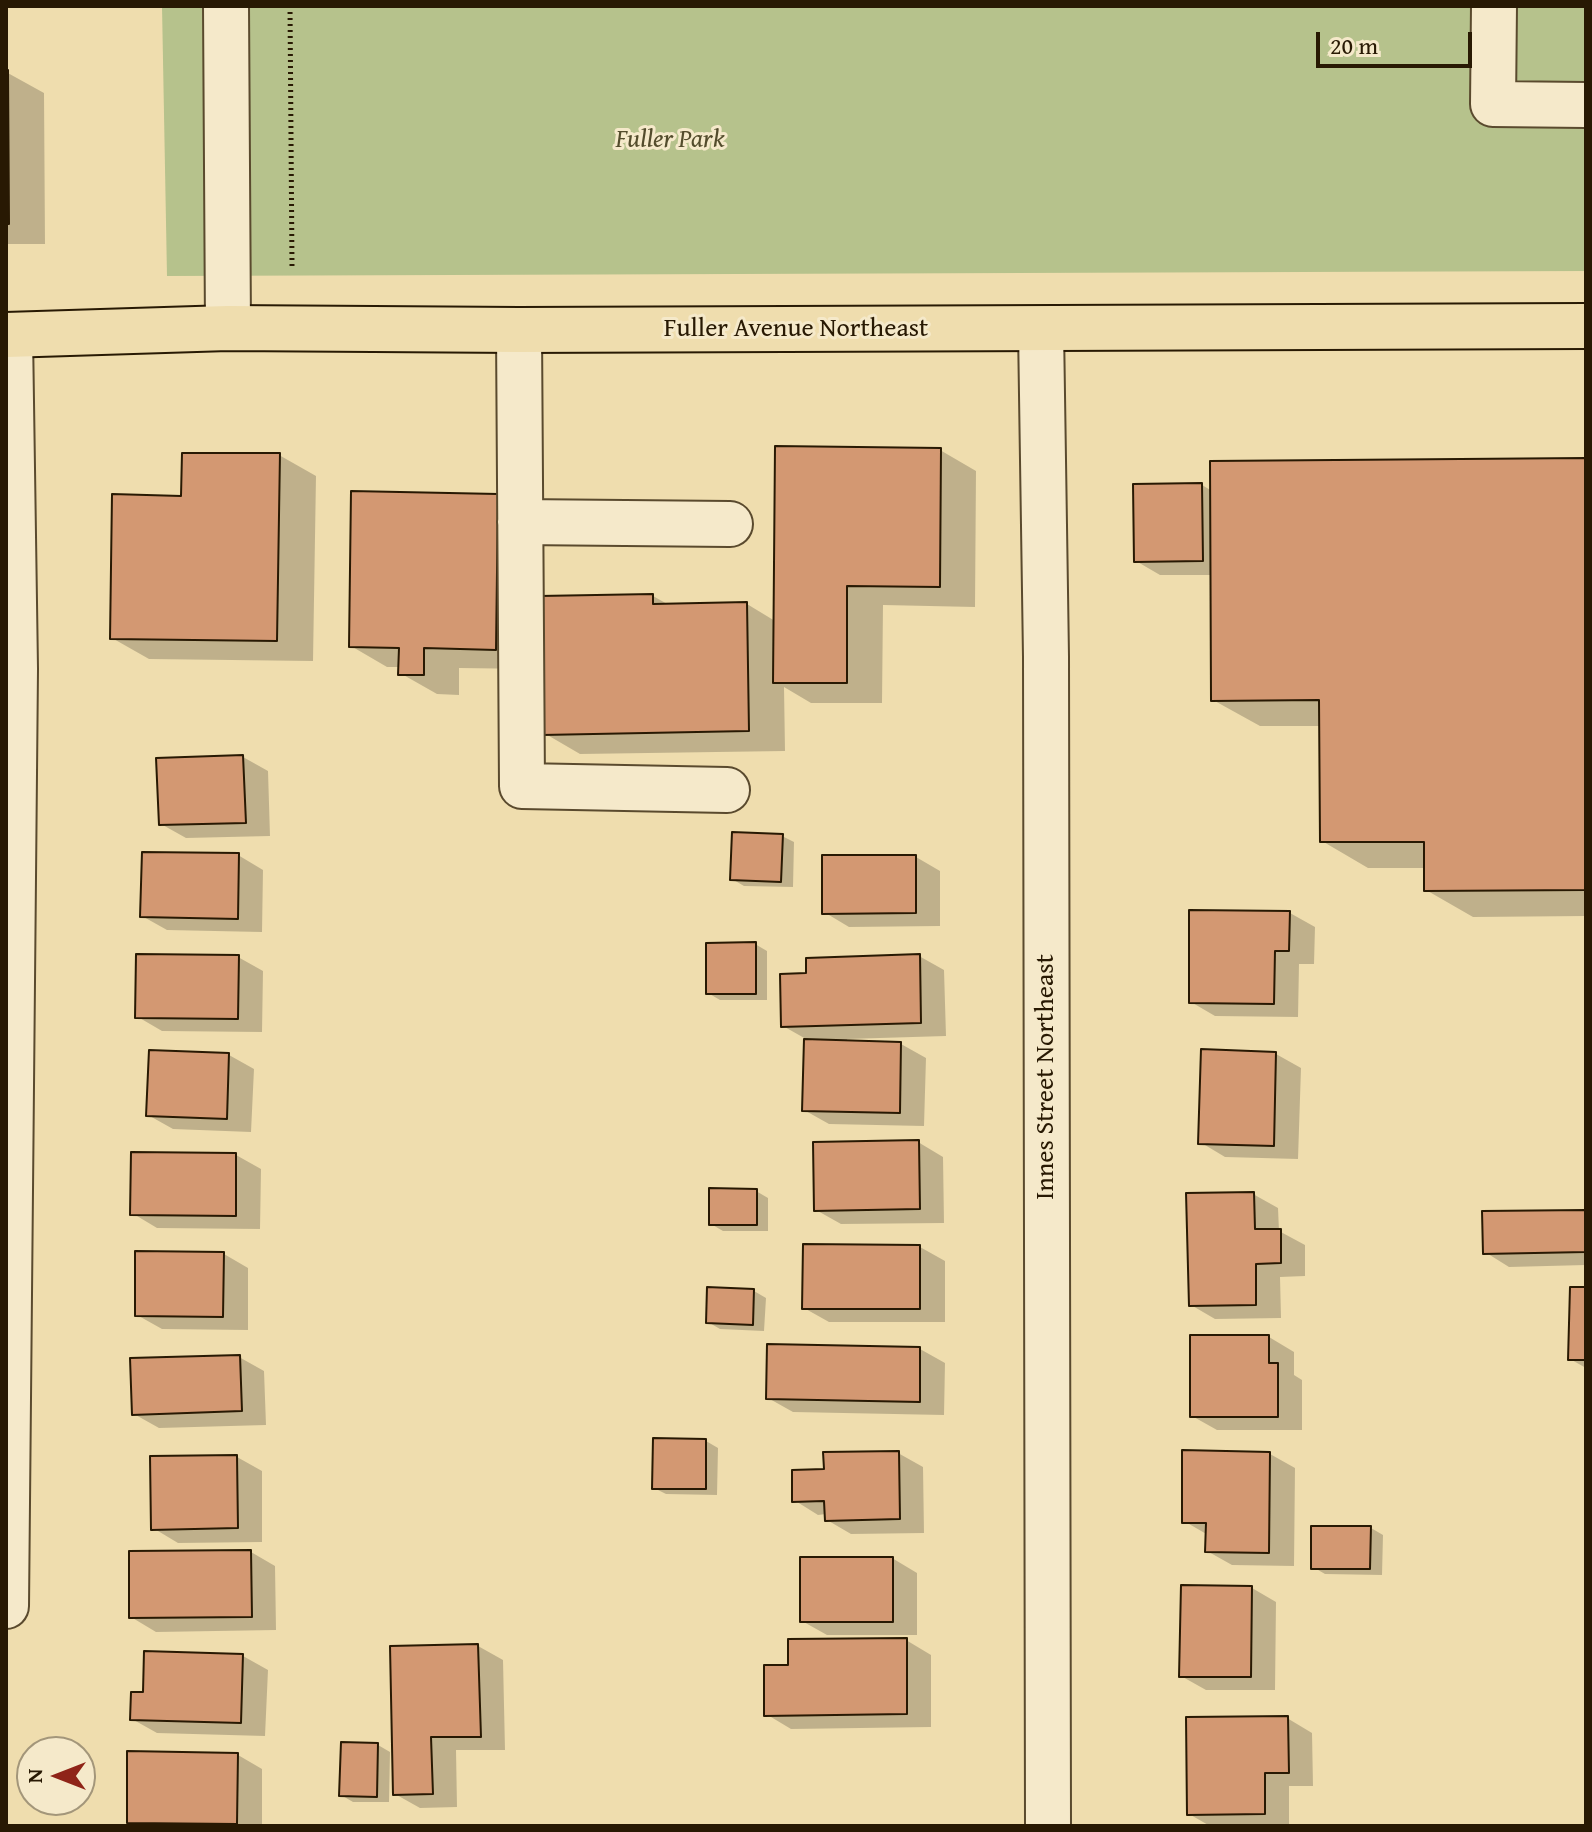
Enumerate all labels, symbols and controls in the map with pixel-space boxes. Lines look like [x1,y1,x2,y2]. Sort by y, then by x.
scale bar [1320,16,1476,66]
text: 20 m [1330,28,1378,63]
park label: Fuller Park [615,124,725,156]
street label: Fuller Avenue Northeast [664,313,928,345]
street label: Innes Street Northeast [1030,954,1062,1200]
north arrow [16,1736,96,1816]
text: N [18,1769,50,1783]

